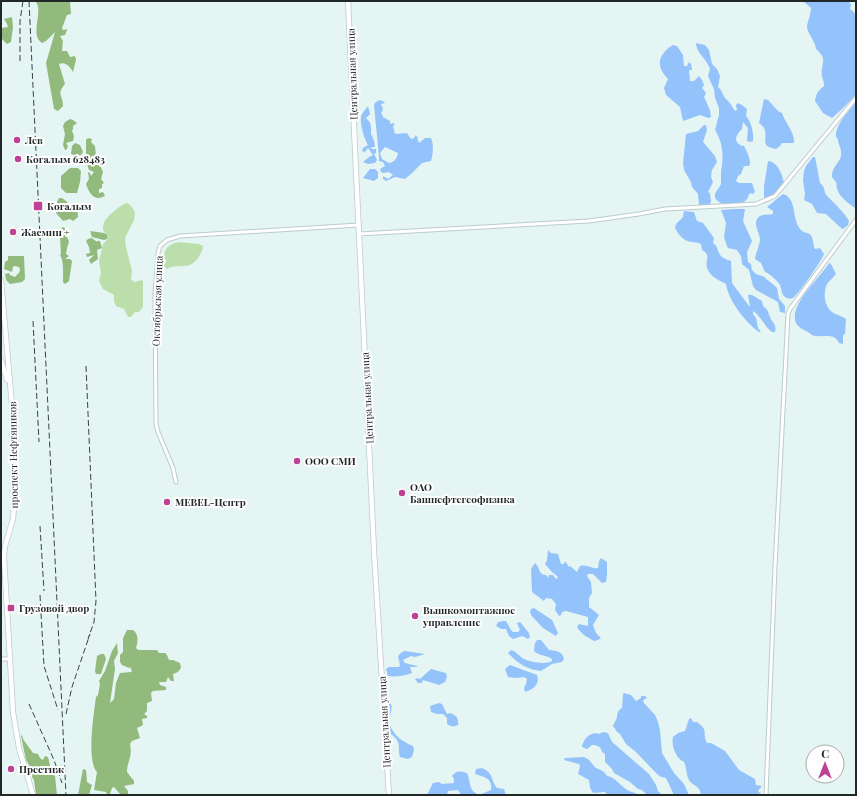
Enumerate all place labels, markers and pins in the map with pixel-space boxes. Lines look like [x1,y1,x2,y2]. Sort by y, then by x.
place label: Лев [24,133,43,147]
marker: Лев [12,135,22,145]
place label: Когалым 628483 [26,152,105,166]
marker: Когалым 628483 [13,154,23,164]
place label: Когалым [47,199,92,213]
marker: Когалым [32,200,44,212]
place label: Жасмин + [20,225,70,239]
marker: Жасмин + [8,227,18,237]
place label: ООО СМИ [305,454,356,468]
marker: ООО СМИ [292,456,302,466]
place label: ОАО Башнефтегеофизика [410,480,516,506]
marker: ОАО Башнефтегеофизика [397,488,407,498]
place label: MEBEL-Центр [175,495,246,509]
marker: MEBEL-Центр [162,497,172,507]
place label: Грузовой двор [19,601,89,615]
marker: Грузовой двор [6,603,16,613]
place label: Вышкомонтажное управление [422,603,515,629]
marker: Вышкомонтажное управление [410,611,420,621]
place label: Престиж [19,762,64,776]
marker: Престиж [6,764,16,774]

